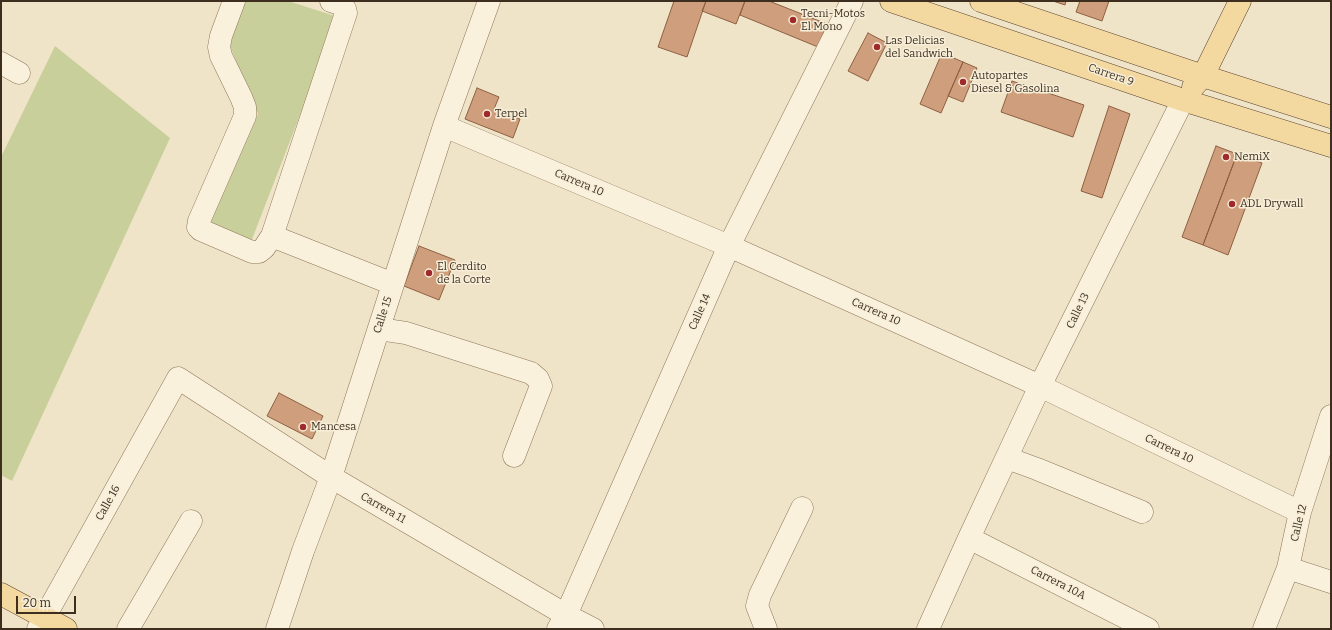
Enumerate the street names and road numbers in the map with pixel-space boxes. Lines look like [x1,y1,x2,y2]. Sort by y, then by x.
street label: Carrera 9 [1086,61,1136,89]
street label: Carrera 10 [552,167,606,199]
street label: Calle 13 [1064,291,1092,331]
street label: Calle 14 [686,292,714,332]
street label: Calle 15 [371,295,395,335]
street label: Carrera 10 [849,295,903,329]
street label: Carrera 10 [1143,432,1195,466]
street label: Calle 16 [93,483,123,523]
street label: Carrera 11 [358,490,408,526]
street label: Calle 12 [1288,503,1310,543]
street label: Carrera 10A [1028,563,1088,603]

